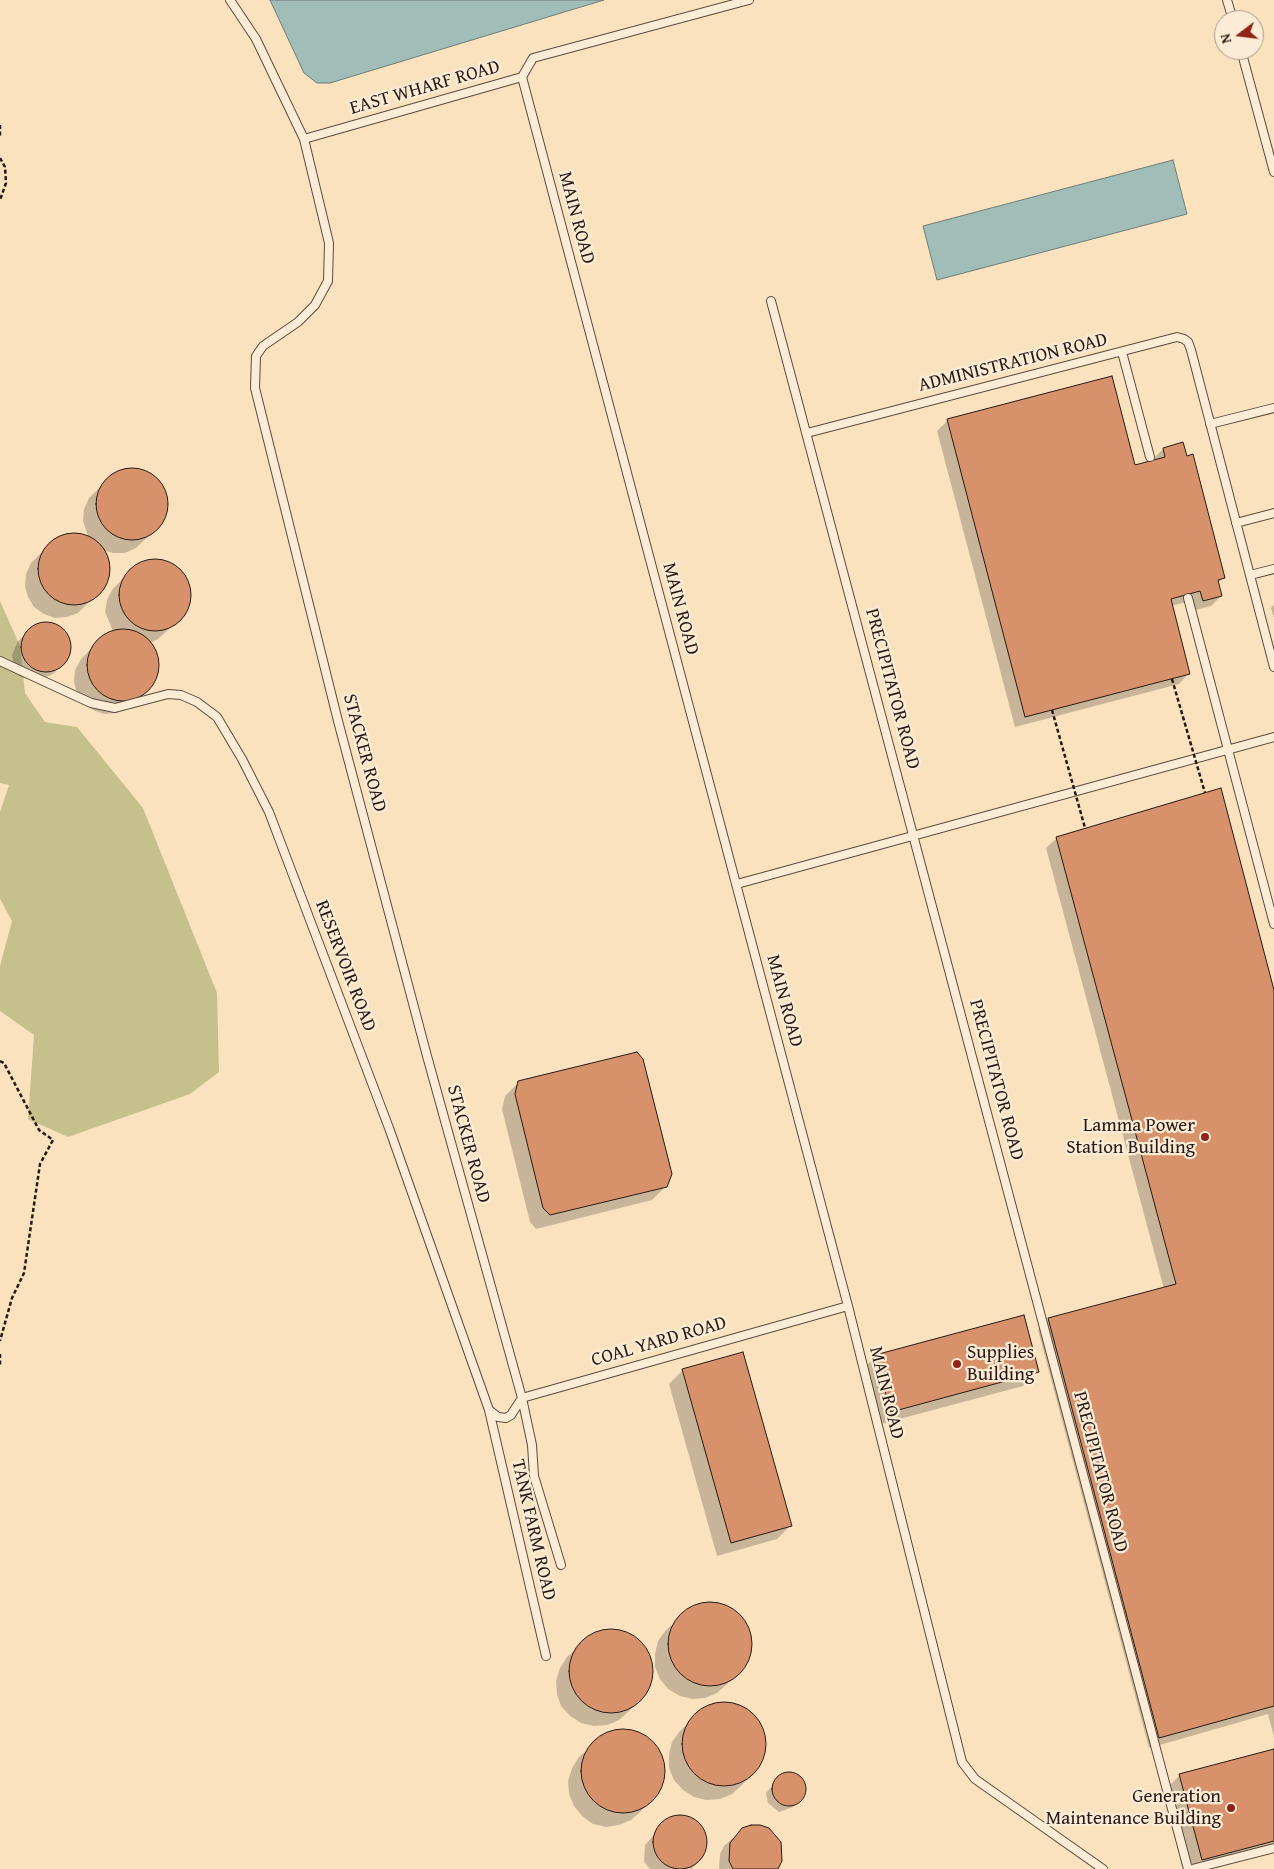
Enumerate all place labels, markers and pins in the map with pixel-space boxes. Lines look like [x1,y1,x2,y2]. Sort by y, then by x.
place label: Lamma Power Station Building [1066,1115,1195,1159]
marker: Lamma Power Station Building [1199,1131,1211,1143]
place label: Supplies Building [967,1342,1034,1386]
marker: Supplies Building [951,1358,963,1370]
place label: Generation Maintenance Building [1046,1786,1221,1830]
marker: Generation Maintenance Building [1225,1802,1237,1814]

